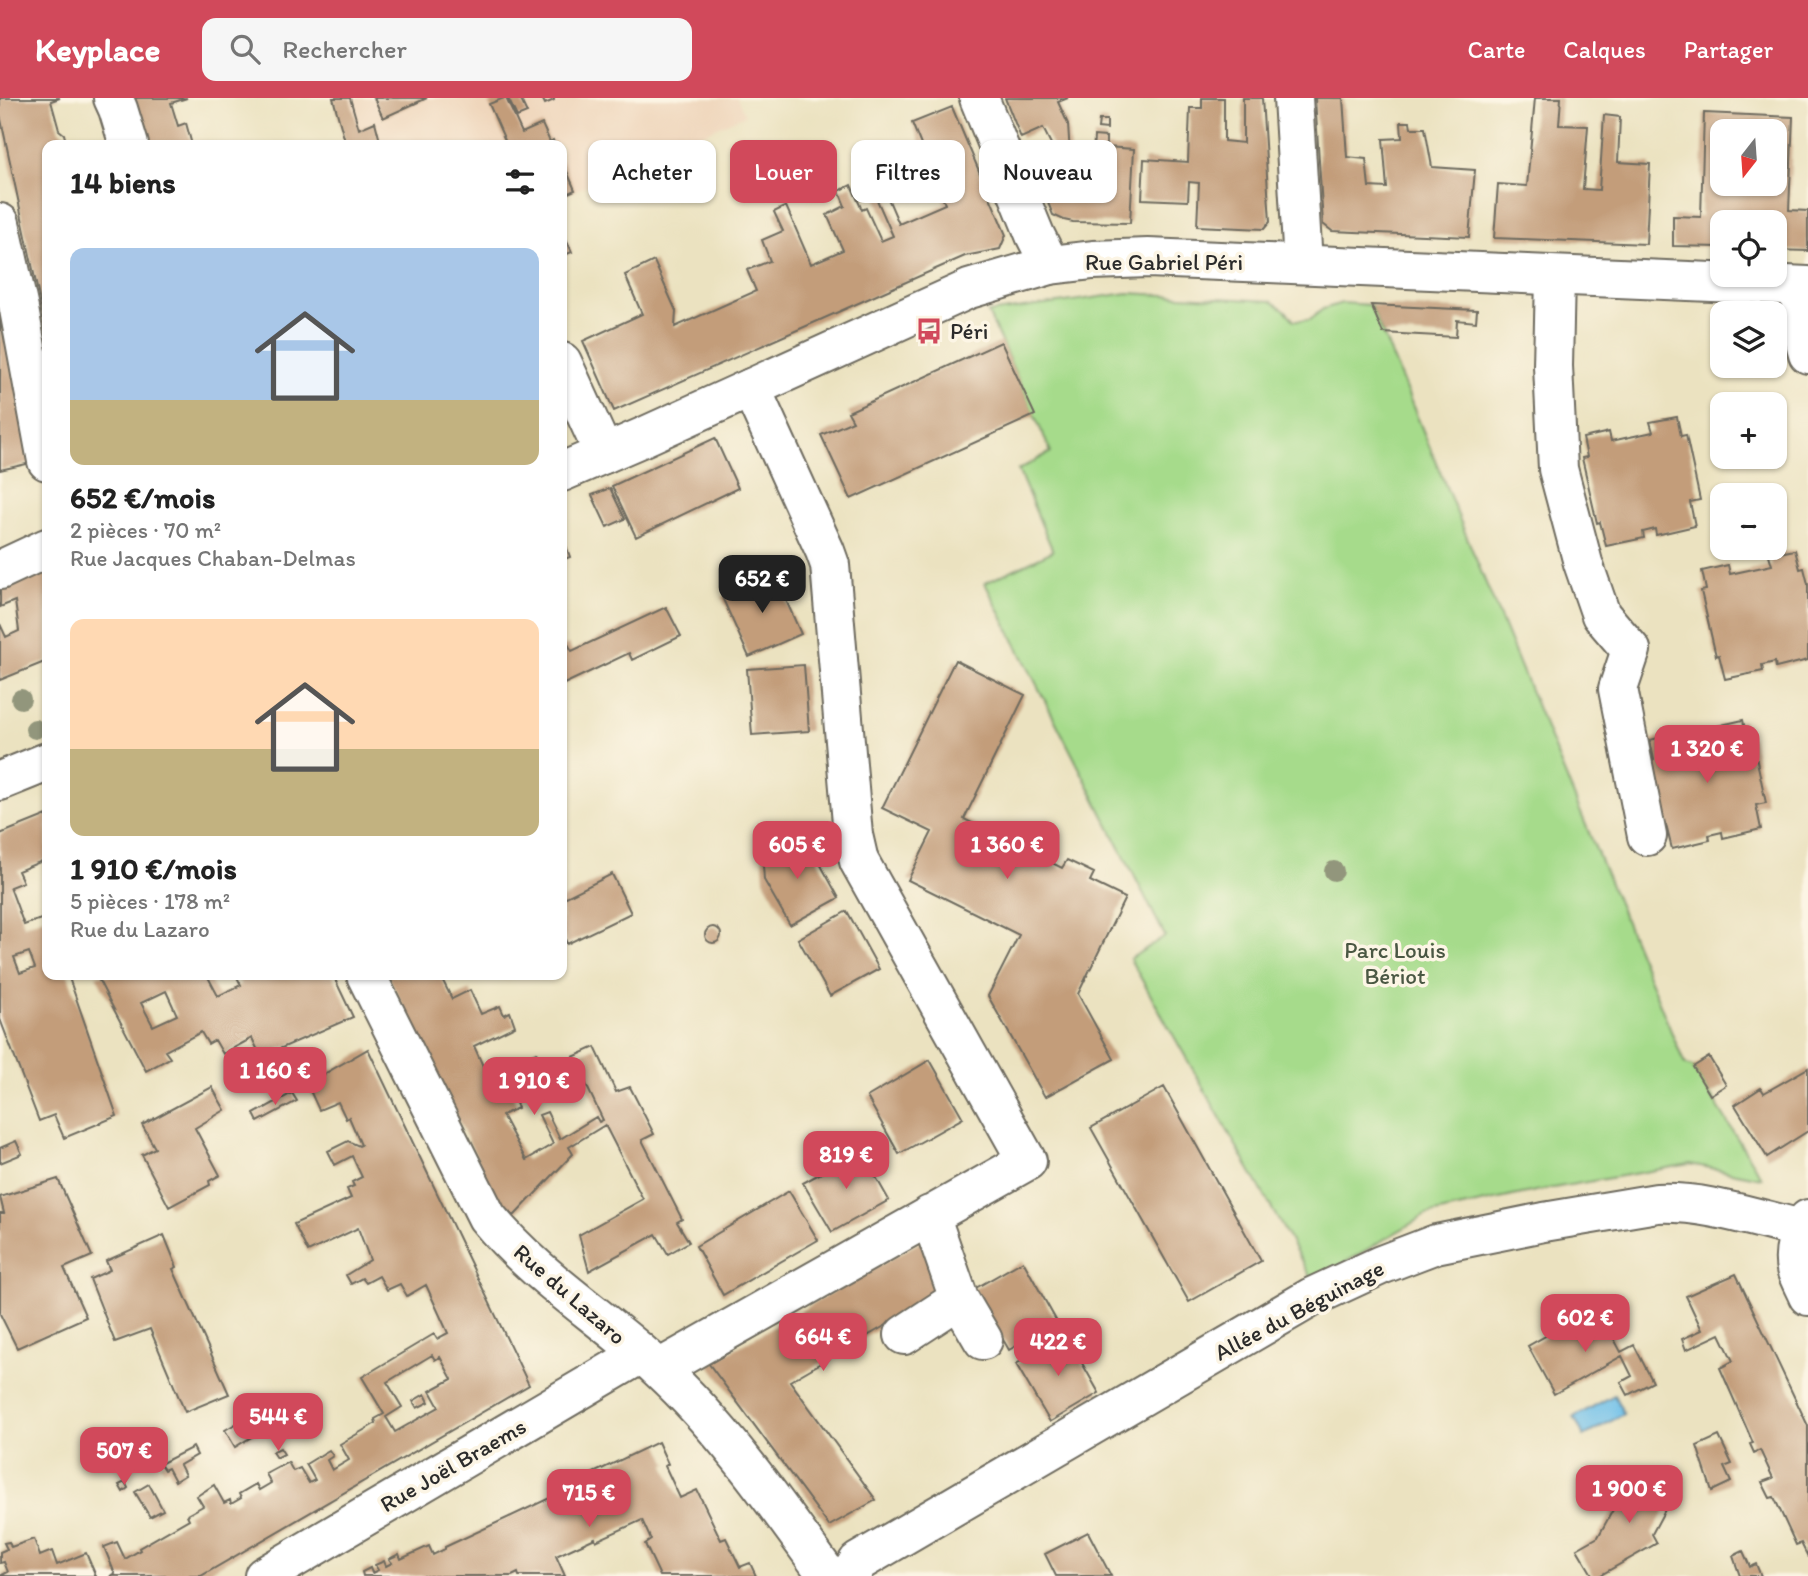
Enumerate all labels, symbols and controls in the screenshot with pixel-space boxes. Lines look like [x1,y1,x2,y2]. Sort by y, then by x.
search box [202,18,692,81]
text: Keyplace [35,30,160,69]
icon: search [226,30,264,68]
text: Rechercher [282,33,407,65]
text: Carte [1468,35,1525,64]
text: Calques [1563,35,1646,64]
text: Partager [1684,35,1773,64]
north arrow [1710,119,1787,196]
map controls [1710,119,1787,560]
chip: Acheter [588,140,716,203]
chip: Louer [730,140,837,203]
chip: Filtres [851,140,965,203]
chip: Nouveau [979,140,1117,203]
icon: filters [501,163,539,201]
text: 14 biens [70,164,176,201]
button: locate [1710,210,1787,287]
street label: Rue Gabriel Péri [1085,248,1243,276]
icon: home [242,293,368,419]
button: layers [1710,301,1787,378]
bus stop icon: Péri [914,316,944,346]
place label: Péri [950,317,988,345]
button: + [1710,392,1787,469]
text: 652 €/mois [70,479,215,516]
button: − [1710,483,1787,560]
text: 2 pièces · 70 m² [70,516,221,544]
text: Rue Jacques Chaban-Delmas [70,544,356,572]
pin: 652 € [713,556,811,615]
text: 652 € [735,564,789,592]
icon: home [242,664,368,790]
pin: 1 320 € [1642,726,1772,785]
text: 1 320 € [1671,734,1743,762]
pin: 605 € [748,822,846,881]
pin: 1 360 € [942,822,1072,881]
text: 605 € [769,830,825,858]
text: 1 360 € [970,830,1044,858]
text: 1 910 €/mois [70,850,237,887]
text: 5 pièces · 178 m² [70,887,230,915]
text: Rue du Lazaro [70,915,210,943]
park label: Parc Louis Bériot [1344,936,1446,990]
pin: 1 160 € [210,1048,340,1107]
text: 1 160 € [239,1056,311,1084]
pin: 1 910 € [469,1058,599,1117]
text: 1 910 € [498,1066,570,1094]
pin: 819 € [797,1132,895,1191]
text: 819 € [819,1140,873,1168]
street label: Rue du Lazaro [508,1238,632,1350]
street label: Allée du Béguinage [1209,1254,1389,1366]
pin: 602 € [1536,1294,1634,1354]
text: 602 € [1557,1303,1613,1331]
pin: 664 € [774,1314,872,1373]
pin: 422 € [1009,1318,1107,1378]
text: 664 € [795,1322,851,1350]
text: 422 € [1030,1327,1086,1355]
pin: 544 € [229,1394,327,1453]
text: 544 € [249,1402,307,1430]
street label: Rue Joël Braems [375,1412,531,1518]
pin: 507 € [75,1428,173,1487]
text: 507 € [96,1436,152,1464]
pin: 1 900 € [1564,1466,1694,1525]
pin: 715 € [540,1470,638,1529]
text: 1 900 € [1592,1474,1666,1502]
text: 715 € [563,1478,615,1506]

